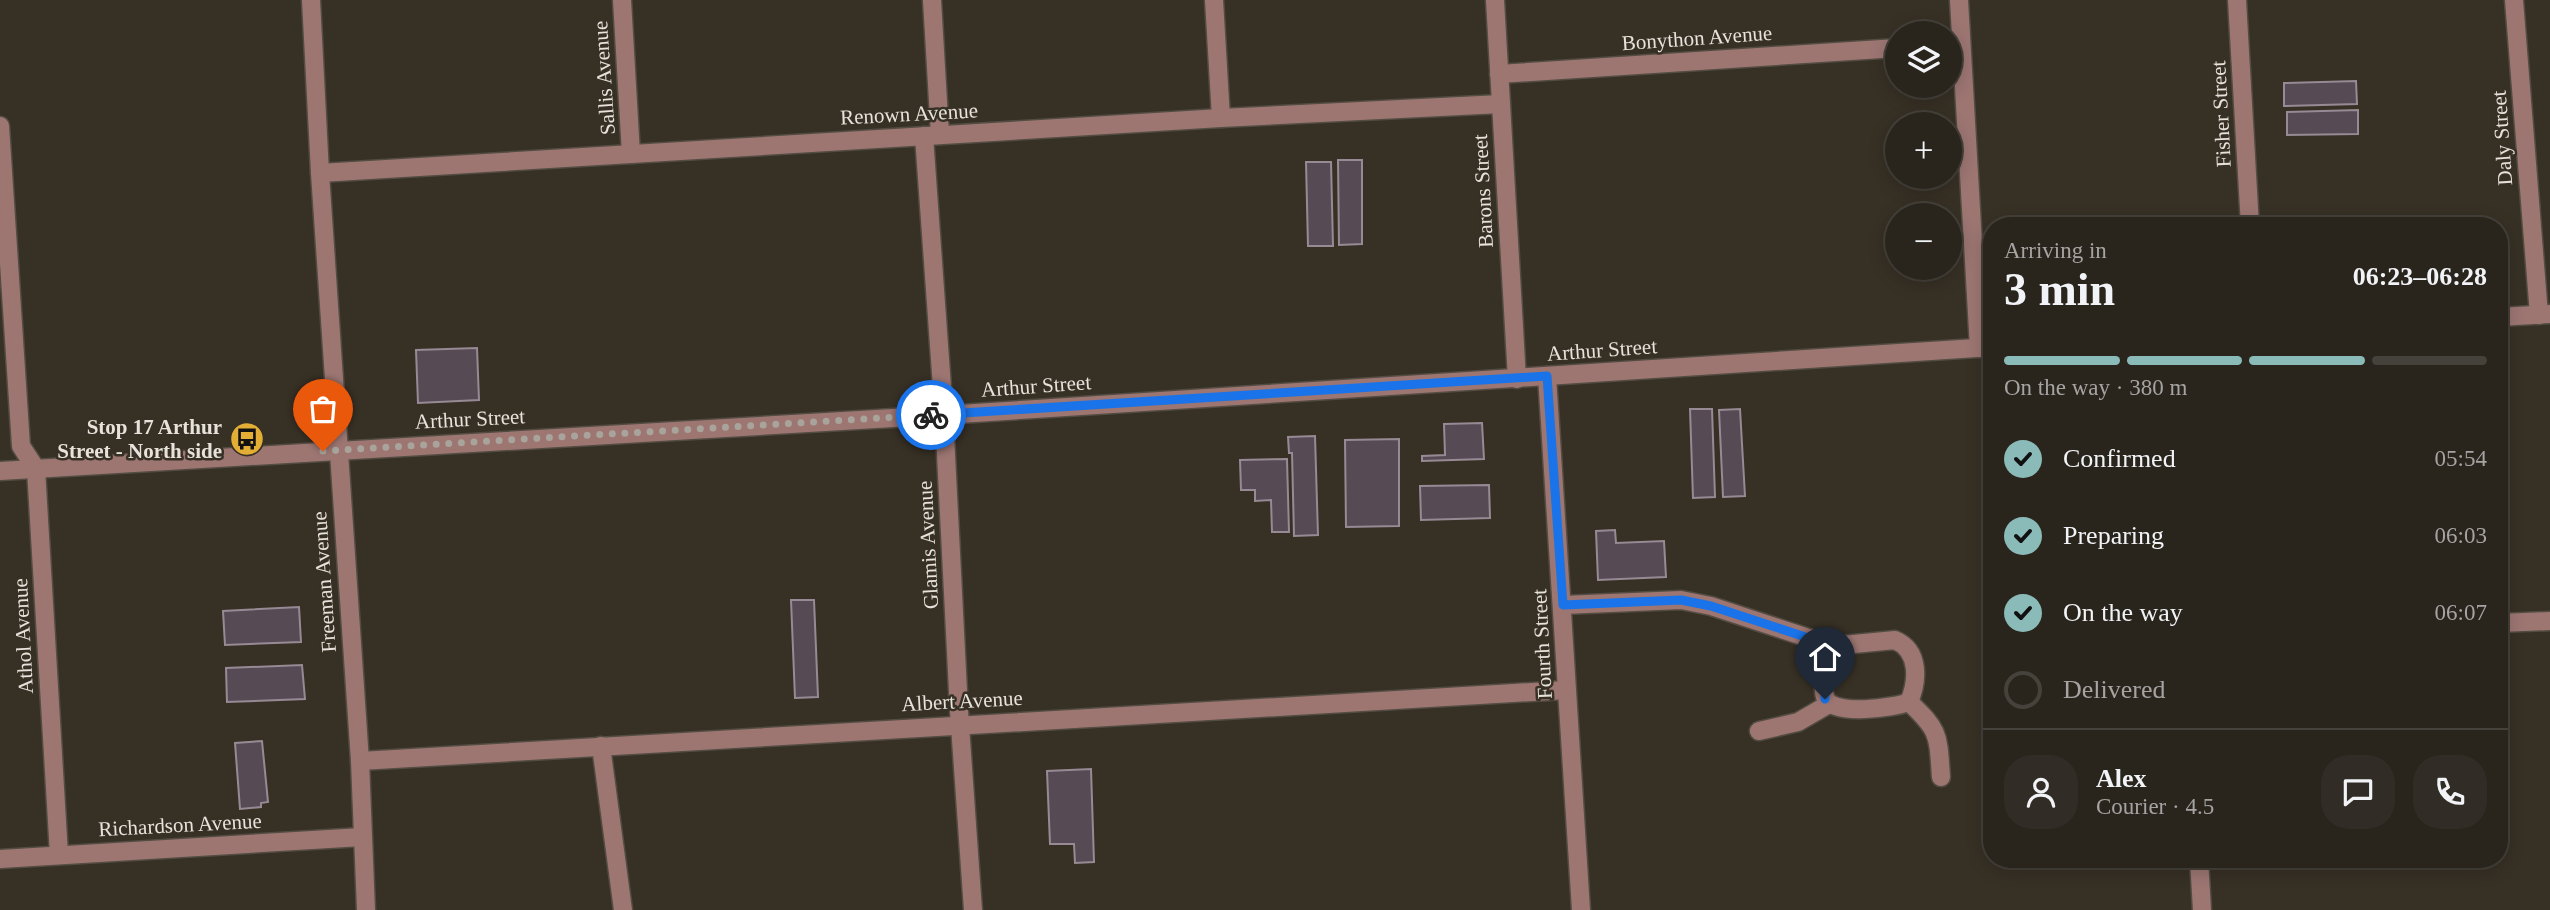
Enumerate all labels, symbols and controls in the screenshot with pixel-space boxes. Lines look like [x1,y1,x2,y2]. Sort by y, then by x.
street label: Sallis Avenue [588,20,620,136]
street label: Bonython Avenue [1621,21,1773,55]
map controls [1885,21,1962,280]
button: layers [1885,21,1962,98]
street label: Fisher Street [2206,60,2236,168]
street label: Daly Street [2487,90,2517,186]
street label: Renown Avenue [840,98,978,130]
button: + [1885,112,1962,189]
street label: Barons Street [1468,133,1498,248]
button: − [1885,203,1962,280]
text: Arriving in [2004,238,2107,263]
text: 06:23–06:28 [2353,262,2487,291]
text: 3 min [2004,264,2115,315]
street label: Arthur Street [1546,334,1658,366]
street label: Arthur Street [980,370,1092,402]
text: On the way · 380 m [2004,375,2187,400]
pin [293,379,353,451]
courier [896,380,966,450]
icon: bag [304,390,342,428]
icon: bike [912,396,950,434]
street label: Arthur Street [414,404,526,434]
place label: Stop 17 Arthur Street - North side [57,415,222,463]
bus stop icon: Stop 17 Arthur Street - North side [228,420,266,458]
icon: check [2004,440,2042,478]
text: Confirmed [2063,444,2176,473]
text: 05:54 [2435,446,2487,471]
street label: Glamis Avenue [913,480,943,610]
street label: Freeman Avenue [307,511,341,653]
icon: check [2004,517,2042,555]
text: Preparing [2063,521,2164,550]
text: 06:03 [2435,523,2487,548]
street label: Athol Avenue [8,578,38,694]
street label: Fourth Street [1527,588,1557,700]
icon: check [2004,594,2042,632]
text: On the way [2063,598,2183,627]
text: 06:07 [2435,600,2487,625]
pin [1795,627,1855,699]
icon: home [1806,638,1844,676]
text: Delivered [2063,675,2166,704]
street label: Albert Avenue [901,686,1023,716]
button: person [2004,755,2078,829]
button: chat [2321,755,2395,829]
button: phone [2413,755,2487,829]
text: Alex [2096,764,2147,793]
text: Courier · 4.5 [2096,794,2214,819]
street label: Richardson Avenue [98,809,262,841]

